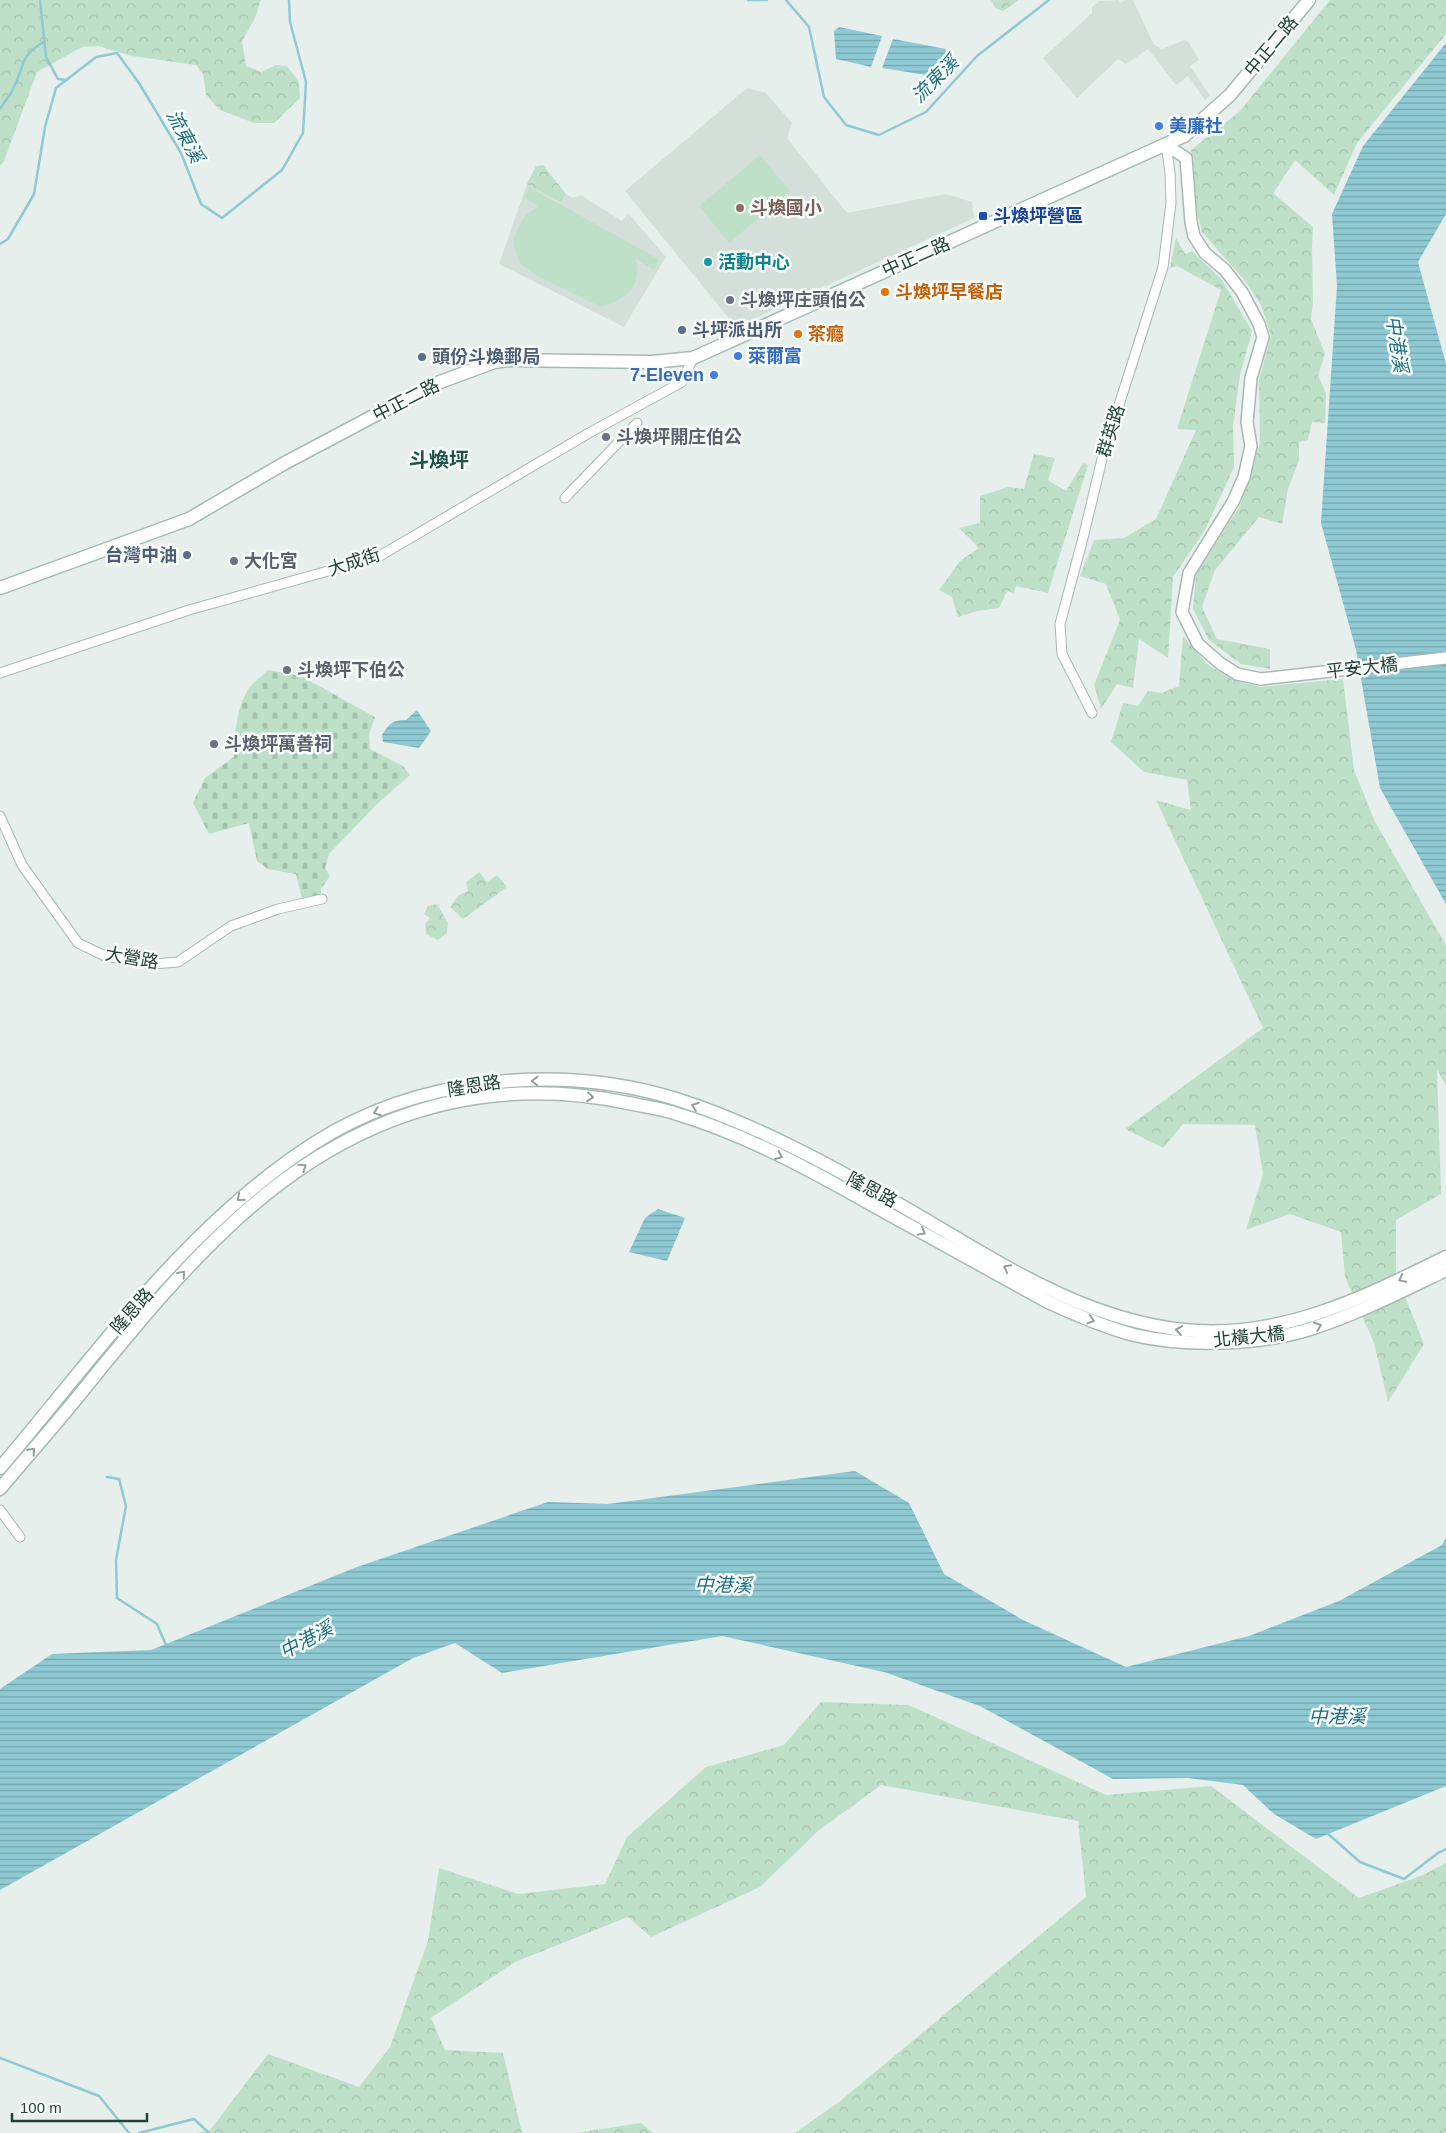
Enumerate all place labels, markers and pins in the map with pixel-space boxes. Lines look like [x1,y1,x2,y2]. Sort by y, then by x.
place label: 美廉社 [1169,116,1223,136]
marker: 美廉社 [1153,120,1165,132]
place label: 斗煥國小 [750,198,822,218]
marker: 斗煥國小 [734,202,746,214]
place label: 斗煥坪營區 [993,206,1083,226]
marker: 斗煥坪營區 [977,210,989,222]
place label: 活動中心 [718,252,790,272]
marker: 活動中心 [702,256,714,268]
place label: 斗煥坪早餐店 [895,282,1003,302]
marker: 斗煥坪早餐店 [879,286,891,298]
place label: 斗煥坪庄頭伯公 [740,290,866,310]
marker: 斗煥坪庄頭伯公 [724,294,736,306]
place label: 斗坪派出所 [692,320,782,340]
marker: 斗坪派出所 [676,324,688,336]
place label: 茶癮 [808,324,844,344]
marker: 茶癮 [792,328,804,340]
place label: 頭份斗煥郵局 [432,346,540,367]
place label: 萊爾富 [748,346,802,366]
marker: 萊爾富 [732,350,744,362]
marker: 頭份斗煥郵局 [416,351,428,363]
place label: 7-Eleven [630,365,704,385]
marker: 7-Eleven [708,369,720,381]
place label: 斗煥坪開庄伯公 [616,427,742,447]
marker: 斗煥坪開庄伯公 [600,431,612,443]
place label: 台灣中油 [105,545,177,565]
marker: 台灣中油 [181,549,193,561]
place label: 大化宮 [244,551,298,571]
marker: 大化宮 [228,555,240,567]
place label: 斗煥坪下伯公 [297,660,405,680]
marker: 斗煥坪下伯公 [281,664,293,676]
place label: 斗煥坪萬善祠 [224,734,332,754]
marker: 斗煥坪萬善祠 [208,738,220,750]

